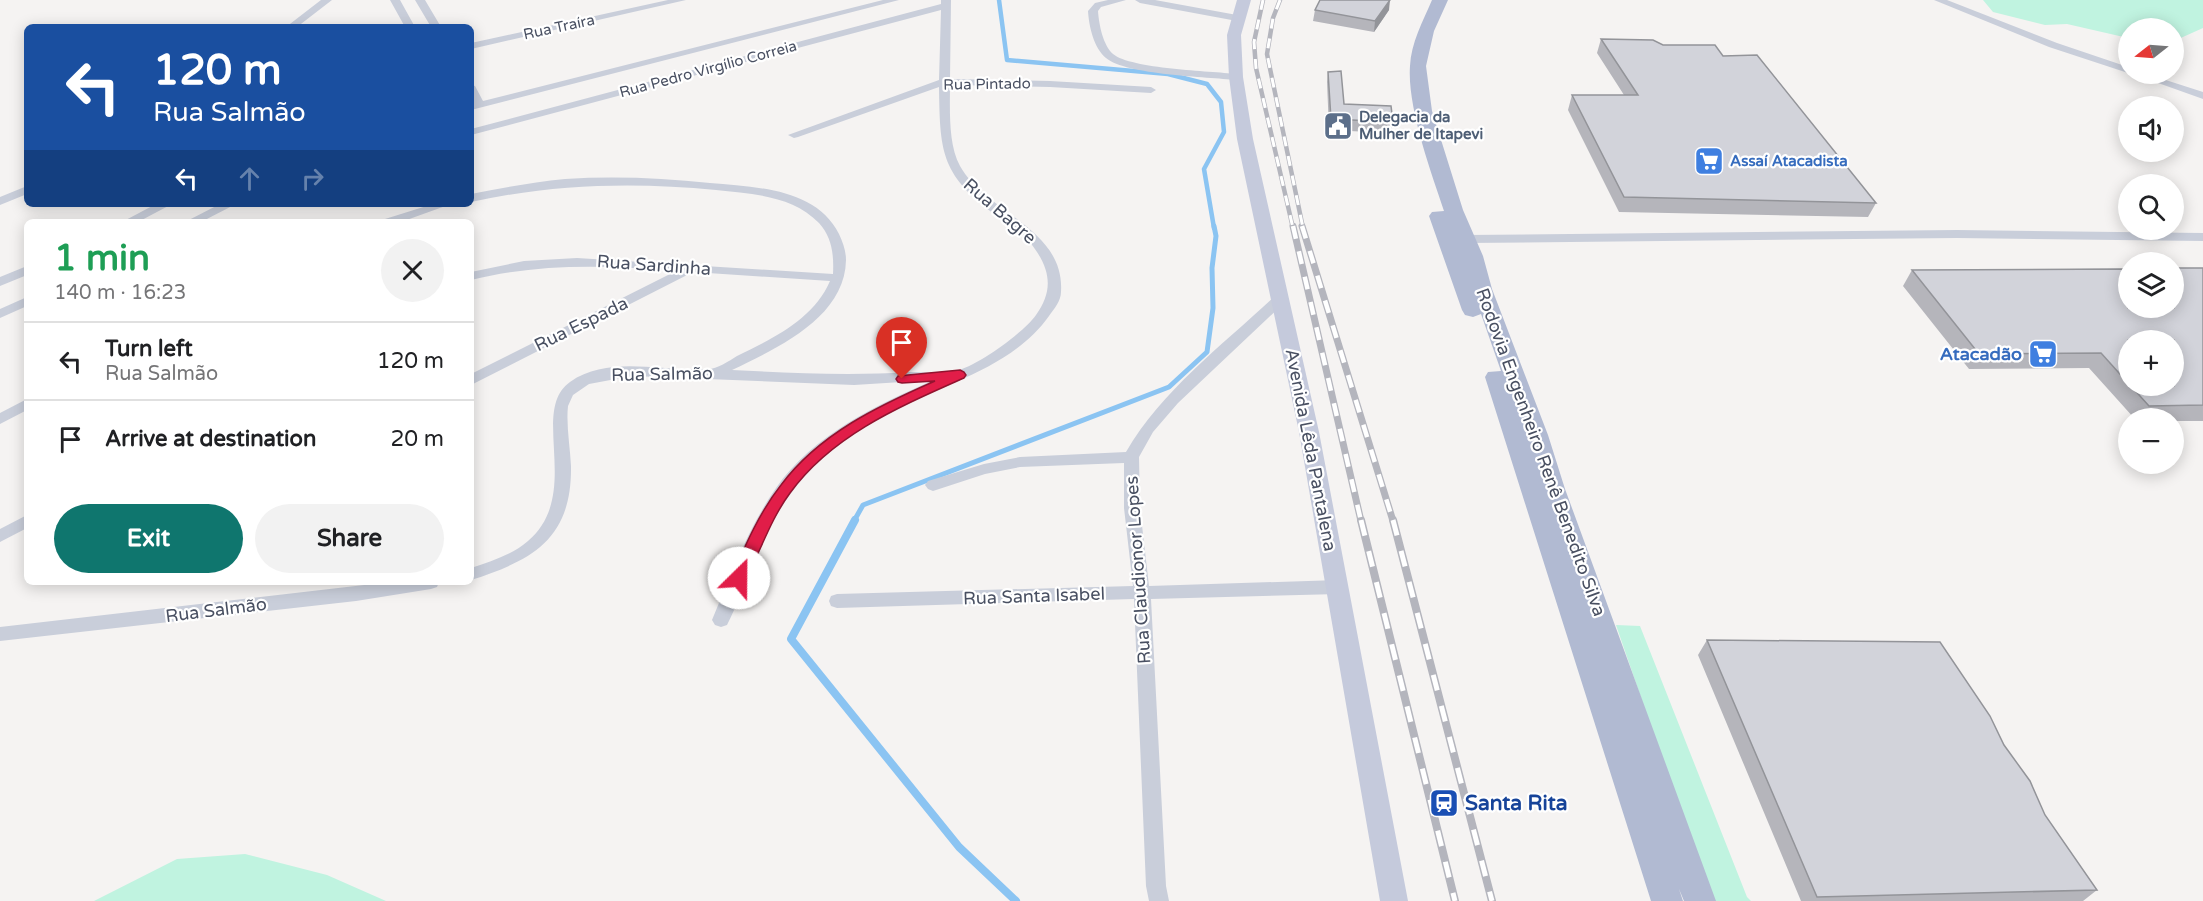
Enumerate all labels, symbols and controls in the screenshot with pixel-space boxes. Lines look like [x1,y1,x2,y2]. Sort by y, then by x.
street label: Rua Traíra [522,11,596,43]
north arrow [2118,18,2184,84]
map controls [2118,18,2184,474]
street label: Rua Pedro Virgílio Correia [617,37,799,101]
text: 120 m [153,45,282,96]
icon: left [54,48,132,126]
street label: Rua Pintado [943,74,1031,94]
text: Rua Salmão [153,96,306,129]
button: sound [2118,96,2184,162]
place label: Delegacia da Mulher de Itapevi [1359,108,1483,144]
public building icon: Delegacia da Mulher de Itapevi [1322,110,1354,142]
supermarket icon: Assaí Atacadista [1693,145,1725,177]
place label: Assaí Atacadista [1730,152,1848,170]
icon: left [170,162,203,195]
icon: ahead [233,162,266,195]
icon: right [296,162,329,195]
street label: Rua Bagre [959,173,1041,249]
button: search [2118,174,2184,240]
text: 1 min [54,237,150,280]
button: close [381,239,444,302]
street label: Rua Sardinha [596,250,712,280]
button: layers [2118,252,2184,318]
text: 140 m · 16:23 [54,281,186,305]
street label: Rodovia Engenheiro Renê Benedito Silva [1471,285,1611,619]
street label: Rua Espada [531,292,631,356]
pin [876,317,927,379]
icon: arrive [885,326,918,359]
button: + [2118,330,2184,396]
text: Turn left [105,336,193,362]
supermarket icon: Atacadão [2027,338,2059,370]
place label: Atacadão [1940,343,2022,365]
icon: left [54,345,87,378]
street label: Avenida Lêda Pantalena [1281,347,1341,553]
text: 120 m [377,348,444,374]
text: Rua Salmão [105,362,218,386]
street label: Rua Salmão [611,362,713,386]
button: − [2118,408,2184,474]
icon: arrive [54,423,87,456]
text: Arrive at destination [105,426,316,452]
text: 20 m [390,426,444,452]
street label: Rua Claudionor Lopes [1120,475,1156,665]
button: Exit [54,504,243,573]
button: Share [255,504,444,573]
position arrow [707,546,771,610]
street label: Rua Santa Isabel [963,583,1105,609]
street label: Rua Salmão [164,593,268,627]
station icon: Santa Rita [1428,787,1460,819]
place label: Santa Rita [1465,791,1568,816]

